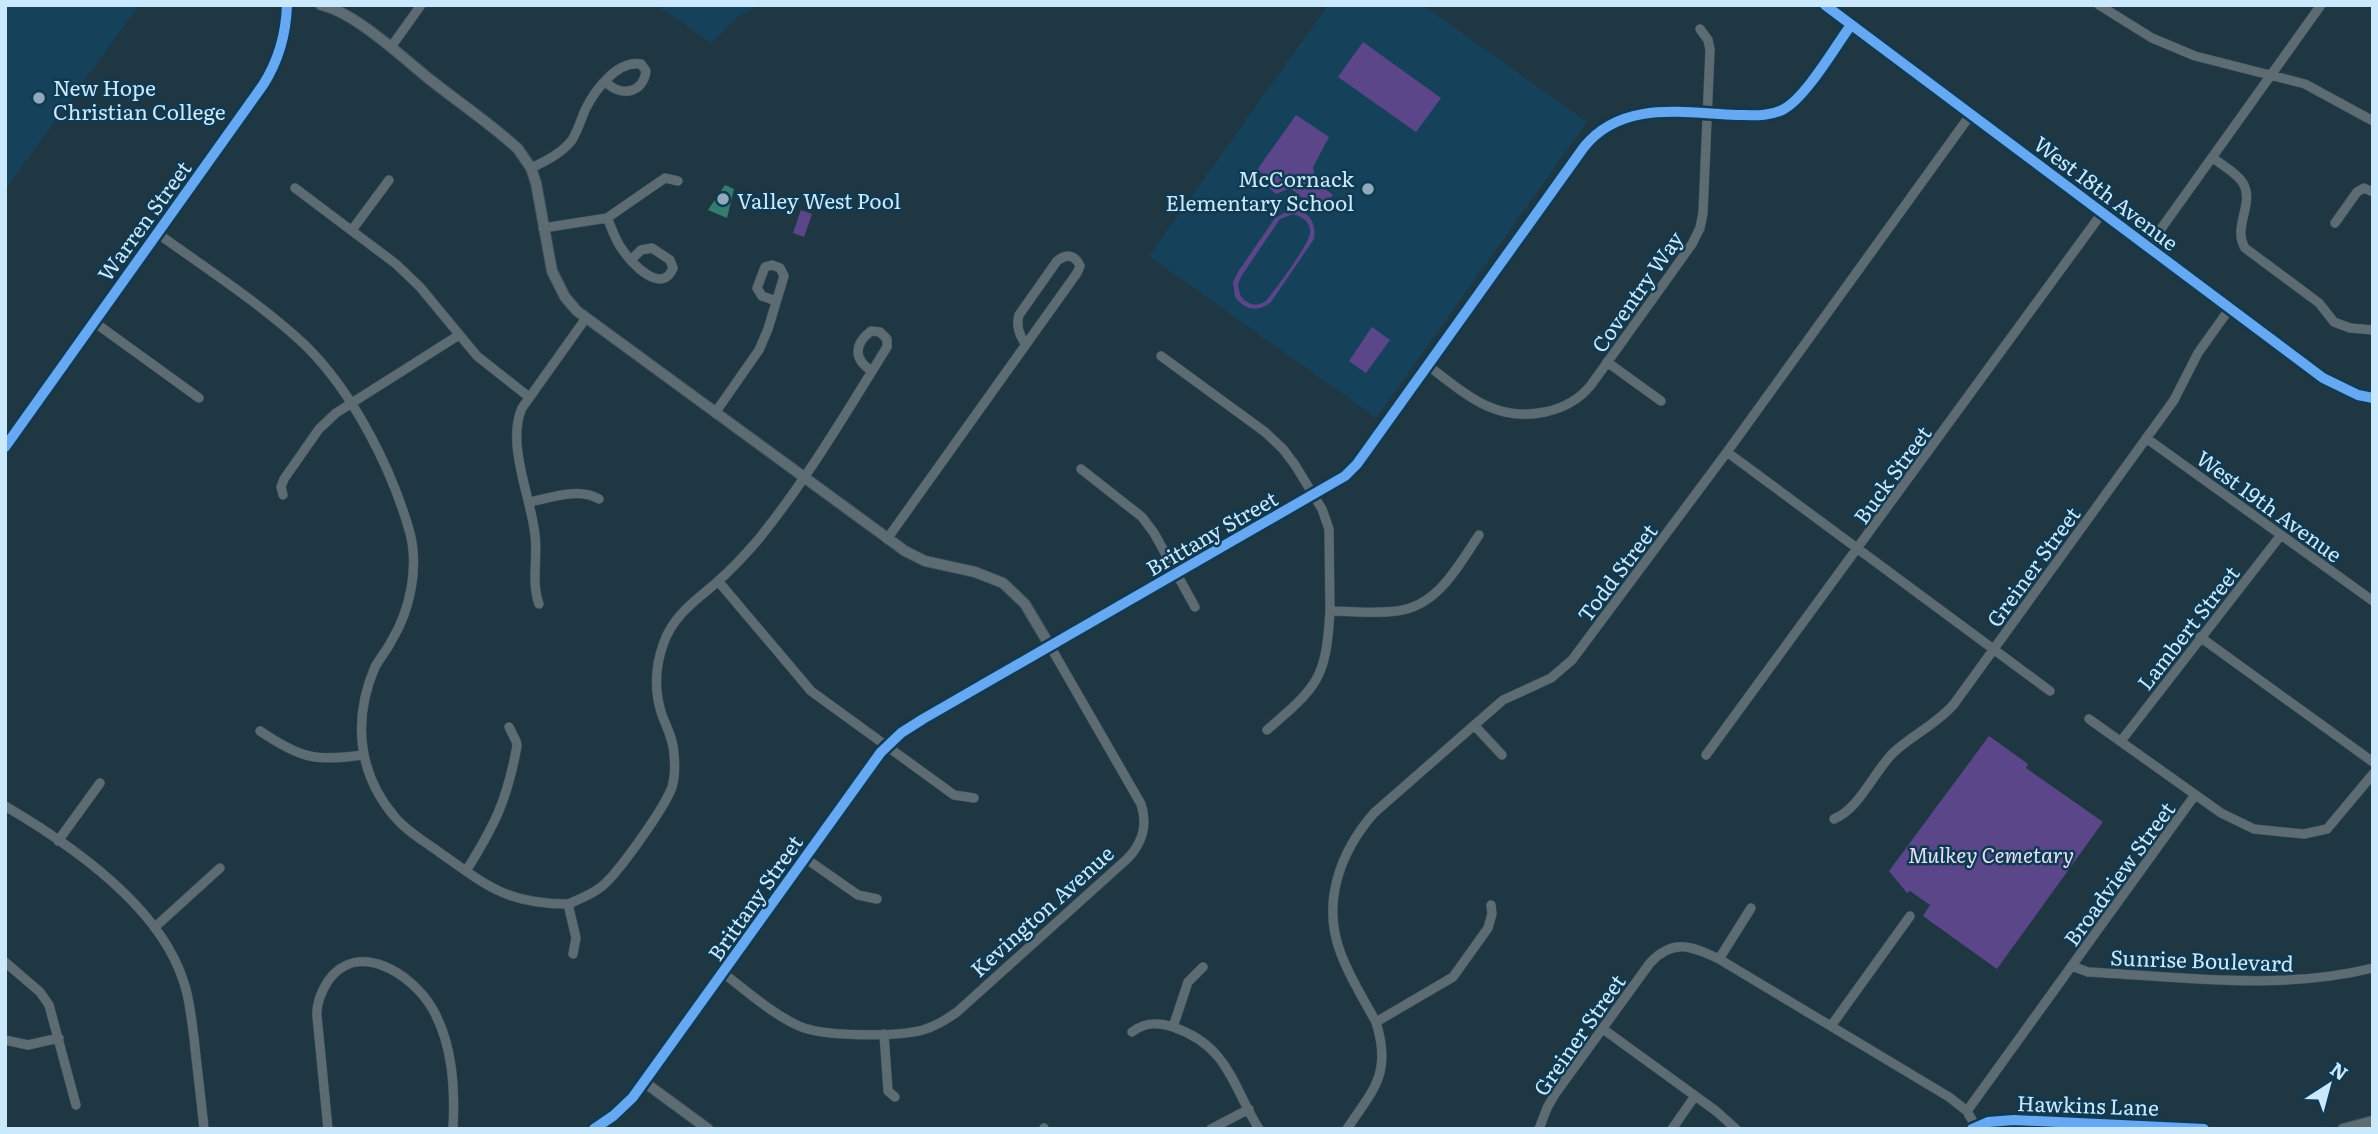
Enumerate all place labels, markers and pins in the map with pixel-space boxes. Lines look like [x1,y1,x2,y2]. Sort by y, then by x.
place label: New Hope Christian College [53,71,226,126]
marker: New Hope Christian College [31,90,47,106]
place label: McCornack Elementary School [1165,162,1354,217]
marker: McCornack Elementary School [1360,181,1376,197]
place label: Valley West Pool [737,184,901,215]
marker: Valley West Pool [715,191,731,207]

